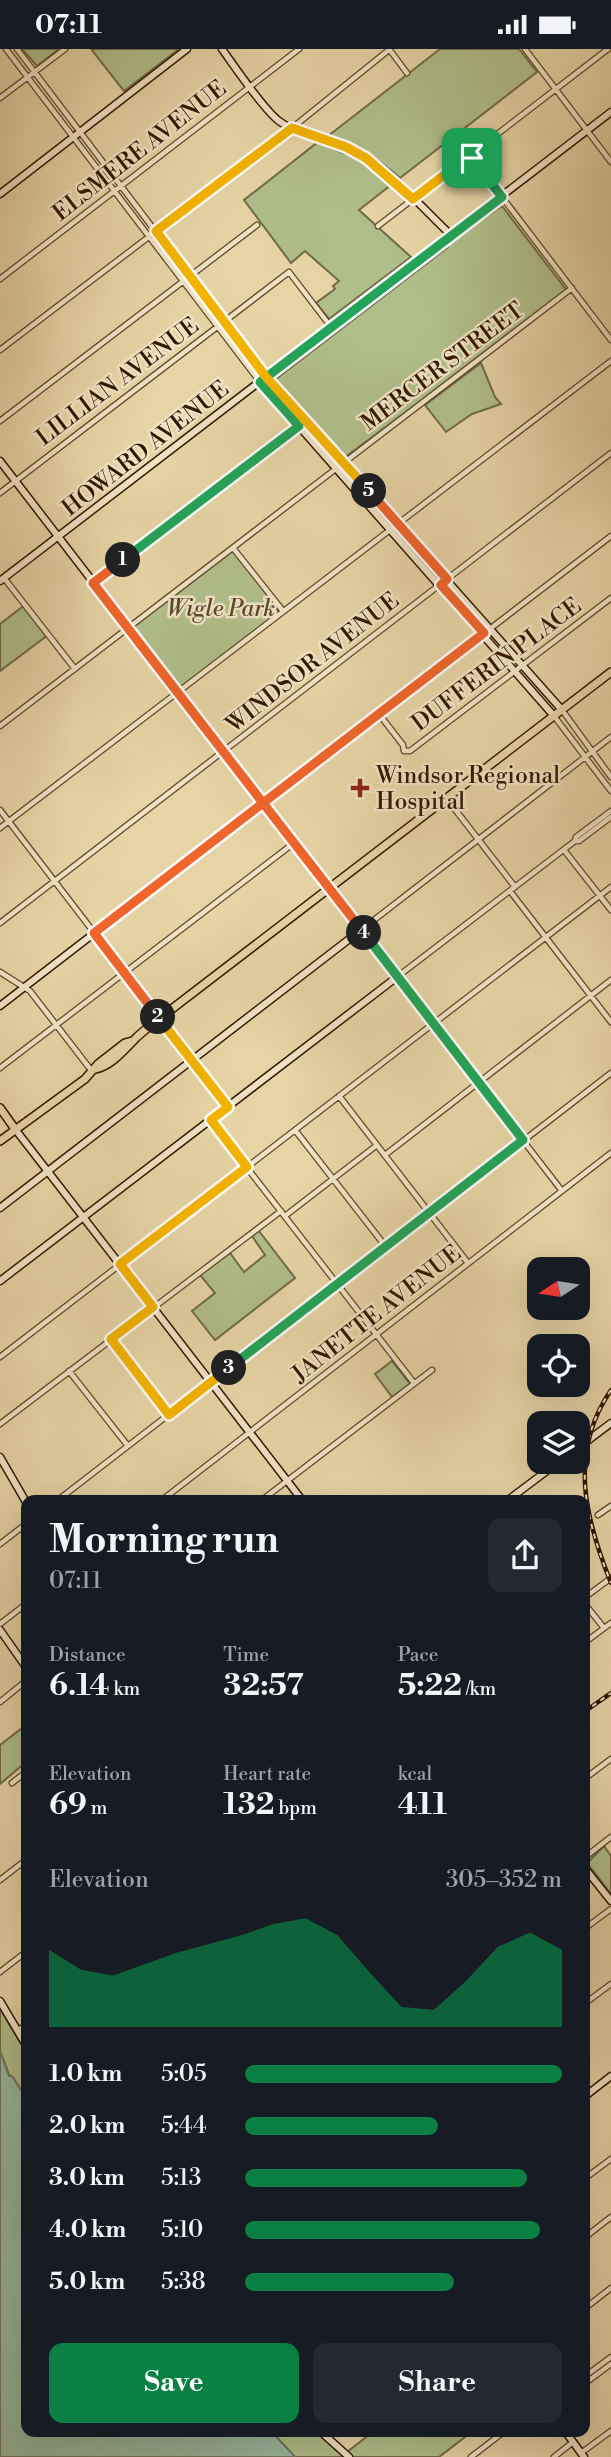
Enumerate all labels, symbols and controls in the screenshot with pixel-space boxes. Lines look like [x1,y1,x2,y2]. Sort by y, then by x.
text: 07:11 [35,9,102,41]
street label: ELSMERE AVENUE [47,74,232,227]
pin [442,128,502,188]
icon: arrive [453,139,491,177]
street label: MERCER STREET [356,296,530,437]
street label: LILLIAN AVENUE [31,312,204,452]
street label: HOWARD AVENUE [57,375,235,523]
pin: 5 [352,473,386,509]
text: 5 [363,478,374,502]
pin: 1 [106,543,140,577]
text: 1 [118,547,127,571]
street label: WINDSOR AVENUE [220,587,405,740]
street label: DUFFERIN PLACE [406,592,587,738]
park label: Wigle Park [167,595,275,623]
place label: Windsor Regional Hospital [375,762,560,816]
marker: Windsor Regional Hospital [350,778,370,798]
pin: 4 [346,915,382,951]
text: 4 [357,920,370,944]
pin: 2 [140,999,176,1035]
text: 2 [152,1004,163,1028]
street label: JANETTE AVENUE [286,1239,467,1389]
north arrow [527,1257,590,1319]
map controls [527,1257,590,1474]
button: locate [527,1334,590,1397]
pin: 3 [212,1351,246,1385]
text: 3 [223,1355,234,1379]
button: layers [527,1411,590,1474]
text: Morning run [49,1517,279,1564]
button: share [488,1518,562,1592]
text: 07:11 [49,1567,102,1595]
text: Distance [49,1643,126,1667]
text: Time [223,1643,269,1667]
text: Pace [398,1643,438,1667]
text: 6.14 [49,1667,110,1705]
text: 32:57 [223,1667,304,1705]
text: 5:22 [398,1667,462,1705]
text: km [110,1677,140,1701]
text: /km [462,1677,496,1701]
text: Elevation [49,1762,131,1786]
text: Heart rate [223,1762,311,1786]
text: kcal [398,1762,432,1786]
text: 69 [49,1786,87,1824]
text: 132 [223,1786,275,1824]
text: 411 [398,1786,447,1824]
text: m [87,1796,107,1820]
text: bpm [275,1796,317,1820]
text: Elevation [49,1866,149,1894]
text: 305–352 m [446,1866,562,1894]
text: 1.0 km [49,2060,122,2088]
text: 5:05 [161,2060,207,2088]
text: 2.0 km [49,2112,125,2140]
text: 5:44 [161,2112,207,2140]
text: 3.0 km [49,2164,125,2192]
text: 5:13 [161,2164,201,2192]
text: 4.0 km [49,2216,126,2244]
text: 5:10 [161,2216,203,2244]
text: 5.0 km [49,2268,125,2296]
text: 5:38 [161,2268,206,2296]
button: Save [49,2343,299,2423]
button: Share [313,2343,562,2423]

